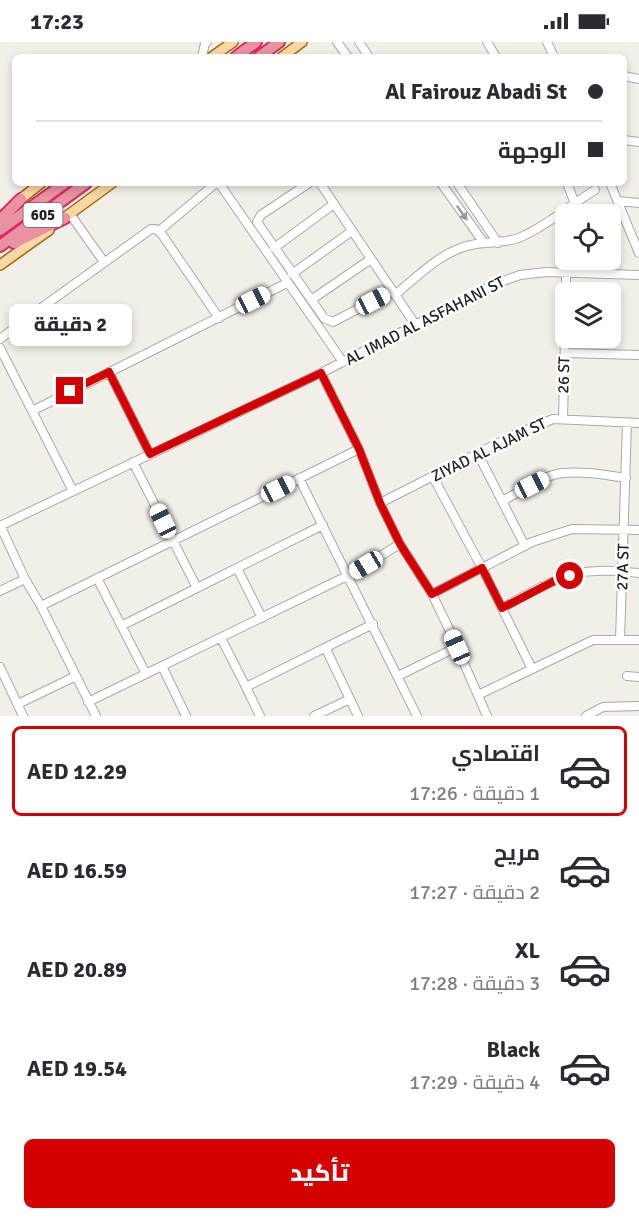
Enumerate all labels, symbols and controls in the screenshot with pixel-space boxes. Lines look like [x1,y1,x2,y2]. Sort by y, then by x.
text: 17:23 [30,8,84,35]
text: Al Fairouz Abadi St [385,78,567,105]
text: الوجهة [498,137,567,164]
road number: 605 [24,203,63,227]
map controls [555,204,621,348]
button: locate [555,204,621,270]
one-way arrow [456,205,467,221]
street label: AL IMAD AL ASFAHANI ST [342,272,508,370]
button: layers [555,282,621,348]
car [233,284,273,316]
car [353,285,393,317]
callout: 2 دقيقة [8,304,132,346]
text: 2 دقيقة [34,312,107,337]
street label: 26 ST [553,356,575,394]
route end [56,377,83,404]
street label: ZIYAD AL AJAM ST [428,413,550,487]
car [512,469,552,501]
car [258,473,298,505]
car [147,501,179,541]
street label: 27A ST [612,543,634,591]
car [346,548,386,582]
route start [556,562,583,589]
car [441,627,473,667]
text: اقتصادي [451,740,540,767]
icon: car [558,744,612,798]
text: AED 12.29 [27,758,127,785]
text: 1 دقيقة · 17:26 [409,781,540,806]
text: مريح [494,839,540,866]
icon: car [558,843,612,897]
text: AED 16.59 [27,857,127,884]
text: 2 دقيقة · 17:27 [409,880,540,905]
text: XL [515,937,540,964]
icon: car [558,942,612,996]
text: AED 20.89 [27,956,127,983]
text: 3 دقيقة · 17:28 [409,971,540,996]
text: Black [486,1036,540,1063]
icon: car [558,1041,612,1095]
text: AED 19.54 [27,1055,127,1082]
text: 4 دقيقة · 17:29 [409,1070,540,1095]
button: تأكيد [24,1139,615,1208]

